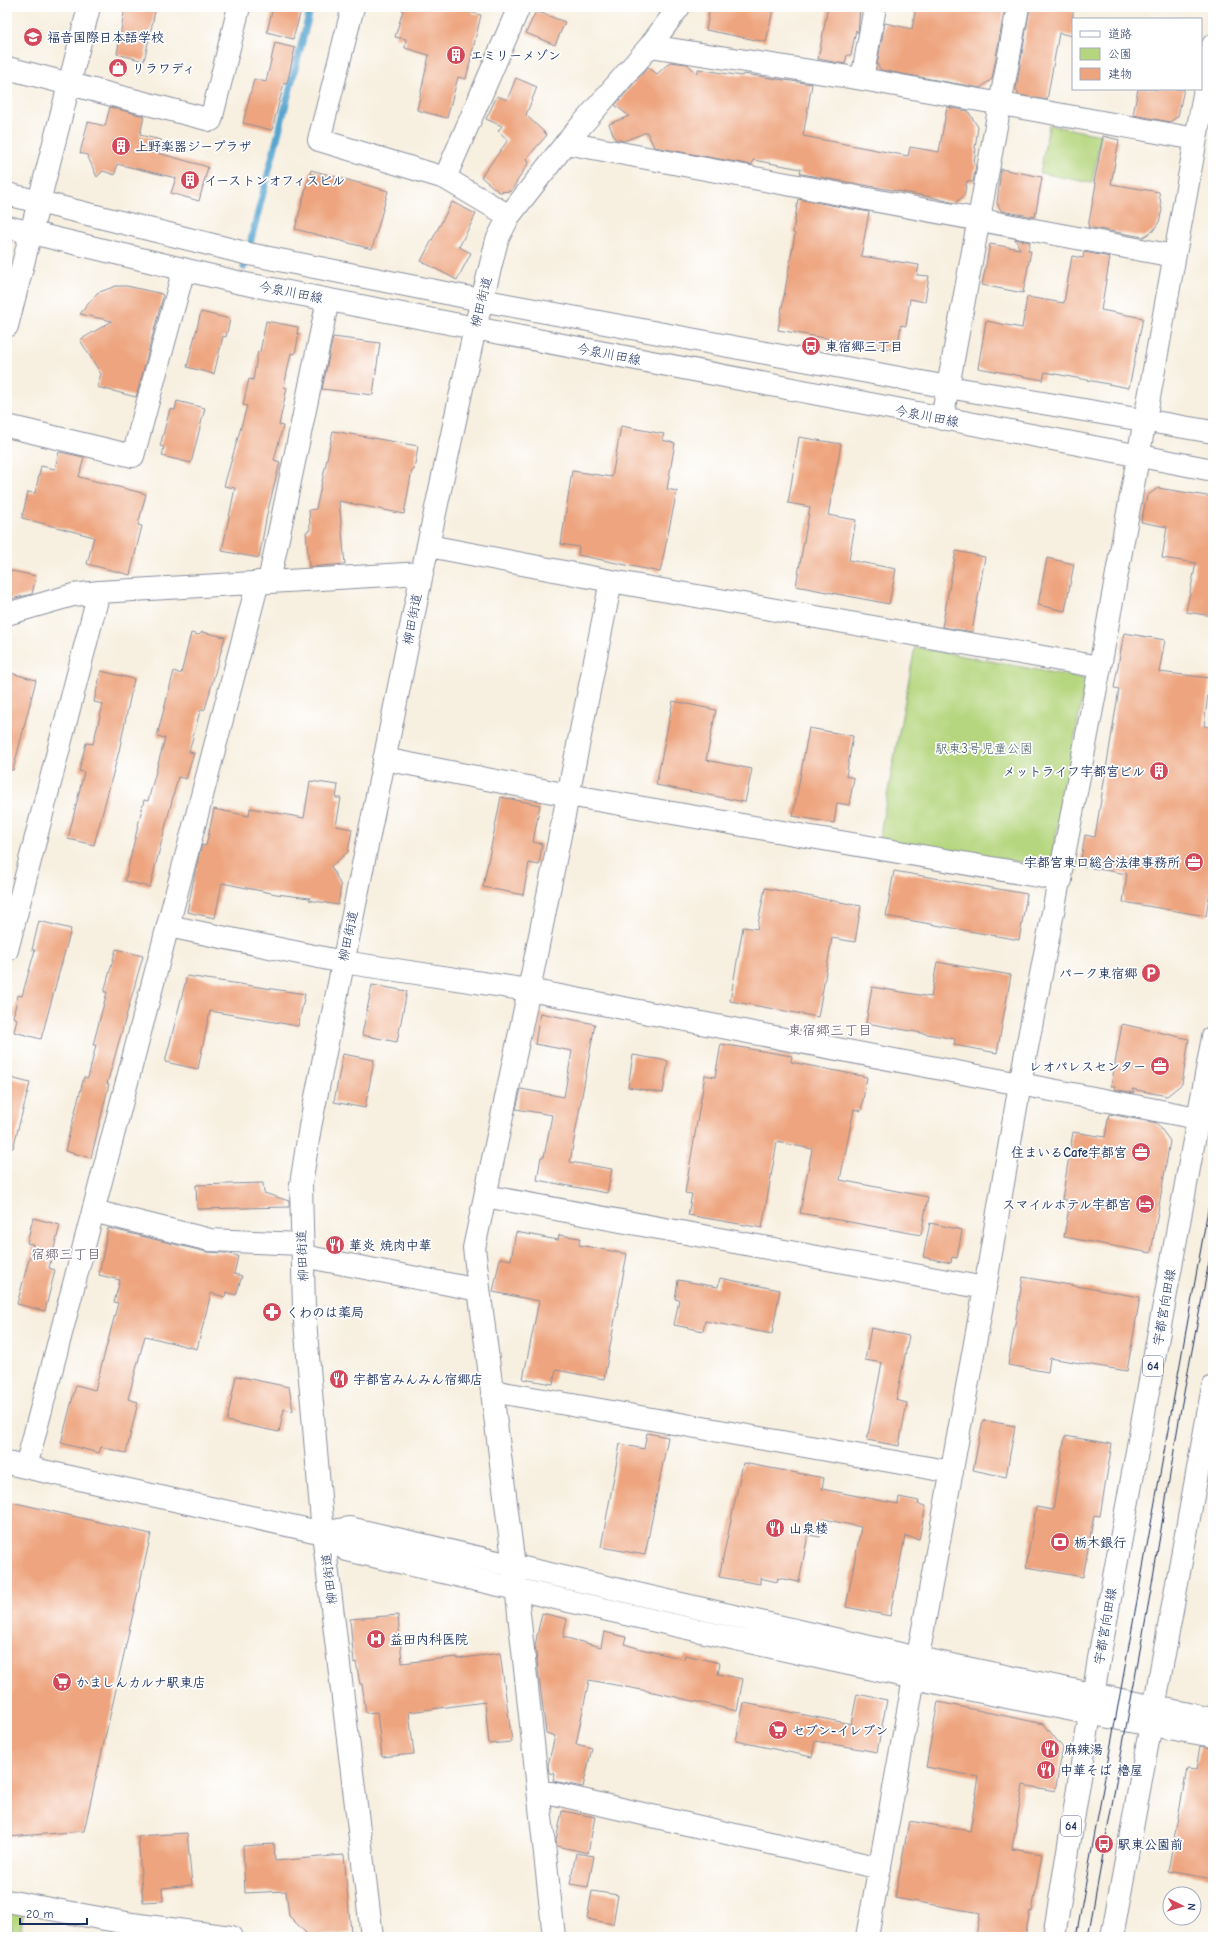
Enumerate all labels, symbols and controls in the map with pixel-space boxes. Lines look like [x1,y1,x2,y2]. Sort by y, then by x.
legend [1072,18,1202,90]
school or university icon: 福音国際日本語学校 [22,26,44,48]
text: 道路 [1108,27,1132,41]
place label: 福音国際日本語学校 [47,30,164,45]
building icon: エミリーメゾン [445,44,467,66]
text: 公園 [1108,47,1132,61]
place label: エミリーメゾン [470,48,561,63]
shop icon: リラワディ [107,57,129,79]
place label: リラワディ [132,61,195,76]
text: 建物 [1108,67,1132,81]
building icon: 上野楽器ジープラザ [110,135,132,157]
place label: 上野楽器ジープラザ [135,139,251,154]
building icon: イーストンオフィスビル [179,169,201,191]
place label: イーストンオフィスビル [204,173,345,188]
street label: 柳田街道 [467,275,495,329]
street label: 今泉川田線 [258,278,325,306]
bus stop icon: 東宿郷三丁目 [800,335,822,357]
place label: 東宿郷三丁目 [825,339,903,354]
street label: 今泉川田線 [576,340,643,368]
street label: 今泉川田線 [894,402,961,430]
street label: 柳田街道 [400,592,424,646]
park label: 駅東3号児童公園 [935,741,1033,756]
building icon: メットライフ宇都宮ビル [1148,760,1170,782]
place label: メットライフ宇都宮ビル [1003,764,1145,779]
office icon: 宇都宮東口総合法律事務所 [1183,851,1205,873]
place label: 宇都宮東口総合法律事務所 [1024,855,1180,870]
street label: 柳田街道 [335,909,361,963]
parking icon: パーク東宿郷 [1140,962,1162,984]
place label: パーク東宿郷 [1059,966,1137,981]
district label: 東宿郷三丁目 [788,1022,872,1039]
office icon: レオパレスセンター [1149,1055,1171,1077]
place label: レオパレスセンター [1029,1059,1146,1074]
office icon: 住まいるCafe宇都宮 [1130,1141,1152,1163]
place label: 住まいるCafe宇都宮 [1011,1145,1127,1160]
hotel icon: スマイルホテル宇都宮 [1134,1193,1156,1215]
place label: スマイルホテル宇都宮 [1002,1197,1131,1212]
street label: 柳田街道 [294,1230,310,1282]
restaurant icon: 華炎 焼肉中華 [324,1234,346,1256]
place label: 華炎 焼肉中華 [349,1238,432,1253]
district label: 宿郷三丁目 [31,1246,101,1263]
street label: 宇都宮向田線 [1150,1266,1178,1347]
pharmacy icon: くわのは薬局 [261,1301,283,1323]
place label: くわのは薬局 [286,1305,364,1320]
road number: 64 [1143,1356,1163,1376]
restaurant icon: 宇都宮みんみん宿郷店 [328,1368,350,1390]
place label: 宇都宮みんみん宿郷店 [353,1372,483,1387]
restaurant icon: 山泉楼 [764,1517,786,1539]
place label: 山泉楼 [789,1521,828,1536]
bank icon: 栃木銀行 [1049,1531,1071,1553]
place label: 栃木銀行 [1074,1535,1126,1550]
street label: 柳田街道 [318,1552,340,1606]
street label: 宇都宮向田線 [1091,1585,1119,1666]
hospital icon: 益田内科医院 [365,1628,387,1650]
place label: 益田内科医院 [390,1632,468,1647]
supermarket icon: かましんカルナ駅東店 [51,1671,73,1693]
place label: かましんカルナ駅東店 [76,1675,206,1690]
supermarket icon: セブン-イレブン [767,1719,789,1741]
place label: セブン-イレブン [792,1723,888,1738]
restaurant icon: 麻辣湯 [1039,1738,1061,1760]
place label: 麻辣湯 [1064,1742,1103,1757]
restaurant icon: 中華そば 櫓屋 [1035,1759,1057,1781]
place label: 中華そば 櫓屋 [1060,1763,1143,1778]
road number: 64 [1061,1816,1081,1836]
bus stop icon: 駅東公園前 [1093,1833,1115,1855]
place label: 駅東公園前 [1118,1837,1183,1852]
north arrow [1162,1886,1202,1926]
scale bar [20,1900,87,1926]
text: N [1185,1903,1198,1911]
text: 20 m [26,1907,54,1921]

